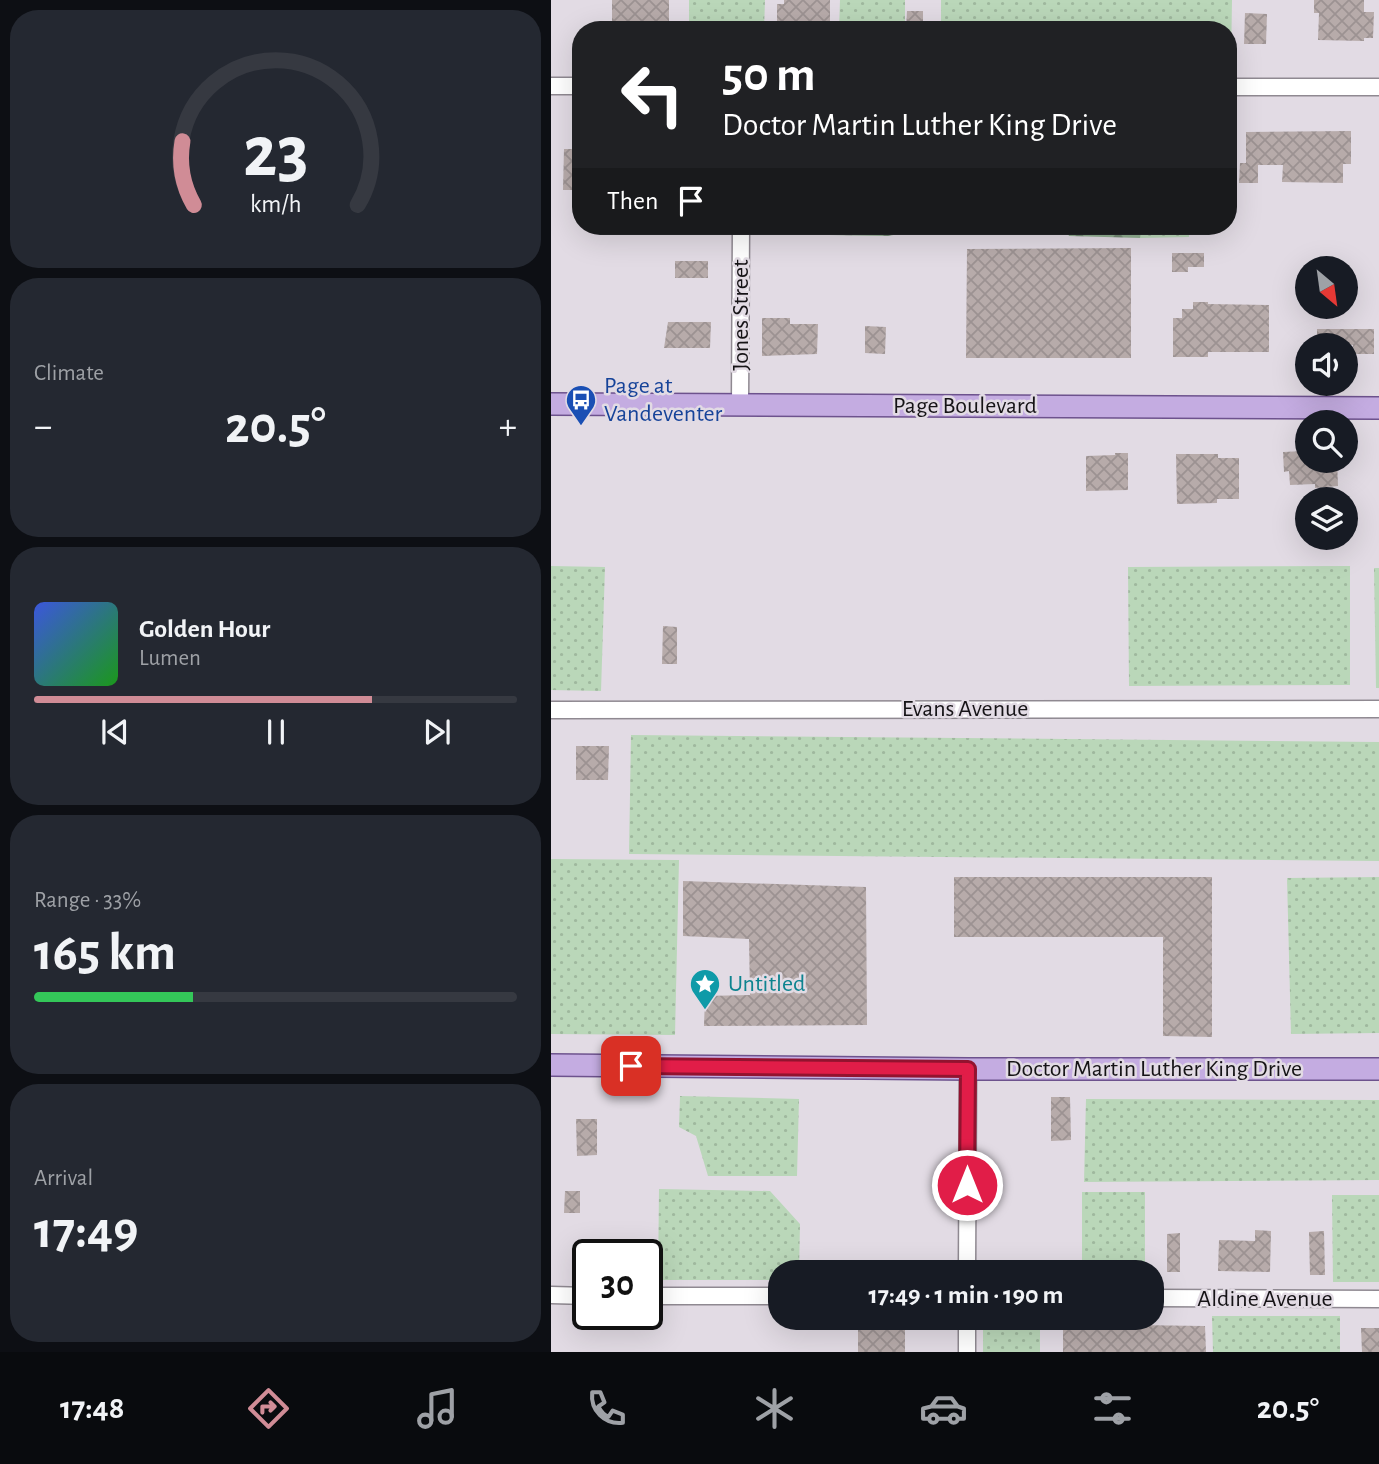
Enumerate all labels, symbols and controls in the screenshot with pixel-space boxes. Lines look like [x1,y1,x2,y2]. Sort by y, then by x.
icon: left [607,49,698,140]
text: 50 m [722,51,816,100]
text: Doctor Martin Luther King Drive [722,109,1117,141]
text: 23 [243,118,308,191]
icon: arrive [672,182,710,220]
text: Then [607,188,658,214]
text: km/h [250,192,301,217]
north arrow [1295,256,1358,318]
map controls [1295,256,1358,550]
street label: Jones Street [729,259,753,371]
button: sound [1295,333,1358,396]
text: Climate [34,362,104,385]
place label: Page at Vandeventer [604,374,723,426]
bus stop icon: Page at Vandeventer [564,383,598,427]
street label: Page Boulevard [893,394,1037,418]
text: 20.5° [225,400,326,452]
text: − [34,408,52,446]
text: + [499,408,517,446]
button: search [1295,410,1358,473]
button: layers [1295,487,1358,550]
text: Golden Hour [139,616,270,642]
text: Lumen [139,647,201,670]
street label: Evans Avenue [902,697,1028,721]
icon: previous [96,713,134,751]
icon: pause [257,713,295,751]
icon: next [418,713,456,751]
text: Range · 33% [34,889,141,912]
text: 165 km [34,927,176,979]
place icon: Untitled [688,967,722,1011]
place label: Untitled [728,972,805,996]
pin [601,1036,661,1096]
icon: arrive [612,1047,650,1085]
street label: Doctor Martin Luther King Drive [1006,1057,1302,1081]
position arrow [930,1148,1004,1222]
text: Arrival [34,1167,93,1190]
text: 17:49 [34,1205,138,1257]
speed limit sign: 30 [572,1239,663,1330]
text: 17:49 · 1 min · 190 m [869,1282,1063,1308]
street label: Aldine Avenue [1197,1287,1333,1311]
icon: directions [244,1384,293,1433]
icon: music [413,1384,462,1433]
icon: phone [582,1384,631,1433]
icon: climate [750,1384,799,1433]
icon: car [919,1384,968,1433]
icon: filters [1088,1384,1137,1433]
text: 17:48 [60,1392,124,1424]
text: 20.5° [1257,1392,1319,1424]

